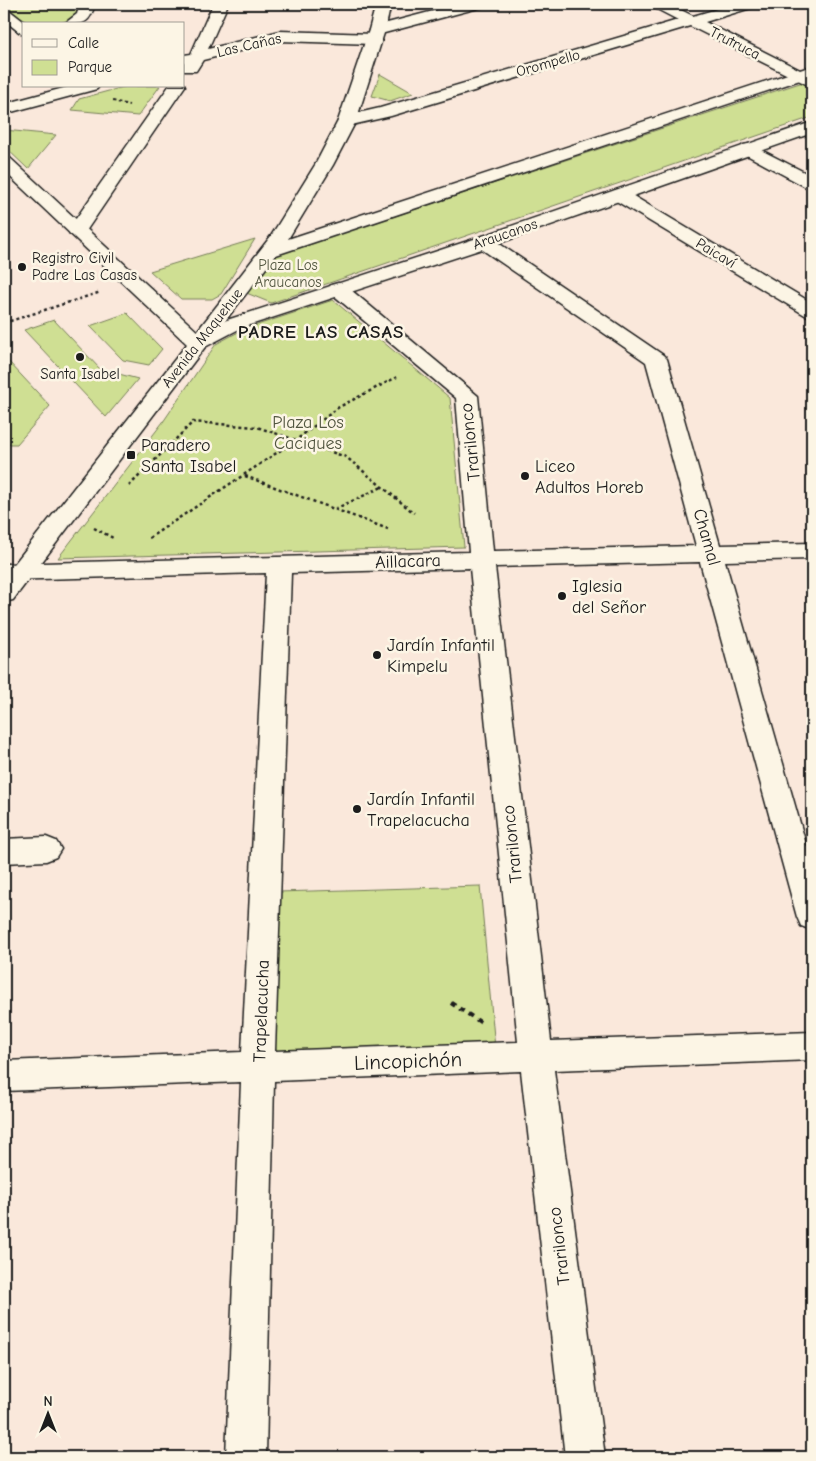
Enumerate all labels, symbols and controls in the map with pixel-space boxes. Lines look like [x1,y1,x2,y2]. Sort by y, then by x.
legend [22,22,185,88]
street label: Trutruca [707,23,763,63]
street label: Las Cañas [215,29,283,61]
text: Calle [68,34,100,52]
street label: Orompello [514,45,582,81]
text: Parque [68,58,113,76]
street label: Araucanos [470,215,540,253]
street label: Paicaví [693,234,740,272]
place label: Registro Civil Padre Las Casas [32,249,137,284]
park label: Plaza Los Araucanos [254,256,322,291]
marker: Registro Civil Padre Las Casas [16,261,28,273]
street label: Avenida Maquehue [158,284,247,391]
district label: PADRE LAS CASAS [238,321,404,343]
marker: Santa Isabel [74,351,86,363]
place label: Santa Isabel [40,365,120,383]
street label: Trarilonco [456,402,485,482]
park label: Plaza Los Caciques [272,412,344,454]
place label: Paradero Santa Isabel [141,435,236,477]
marker: Paradero Santa Isabel [125,449,137,461]
place label: Liceo Adultos Horeb [535,456,644,498]
marker: Liceo Adultos Horeb [519,470,531,482]
street label: Chamal [688,506,725,568]
street label: Aillacara [375,550,441,573]
place label: Iglesia del Señor [572,576,647,618]
marker: Iglesia del Señor [556,590,568,602]
place label: Jardín Infantil Kimpelu [387,635,495,677]
marker: Jardín Infantil Kimpelu [371,649,383,661]
place label: Jardín Infantil Trapelacucha [367,789,475,831]
marker: Jardín Infantil Trapelacucha [351,803,363,815]
street label: Trarilonco [498,804,527,884]
street label: Trapelacucha [249,959,274,1063]
street label: Lincopichón [354,1047,462,1075]
street label: Trarilonco [544,1206,575,1286]
north arrow [22,1388,72,1438]
text: N [43,1393,53,1410]

